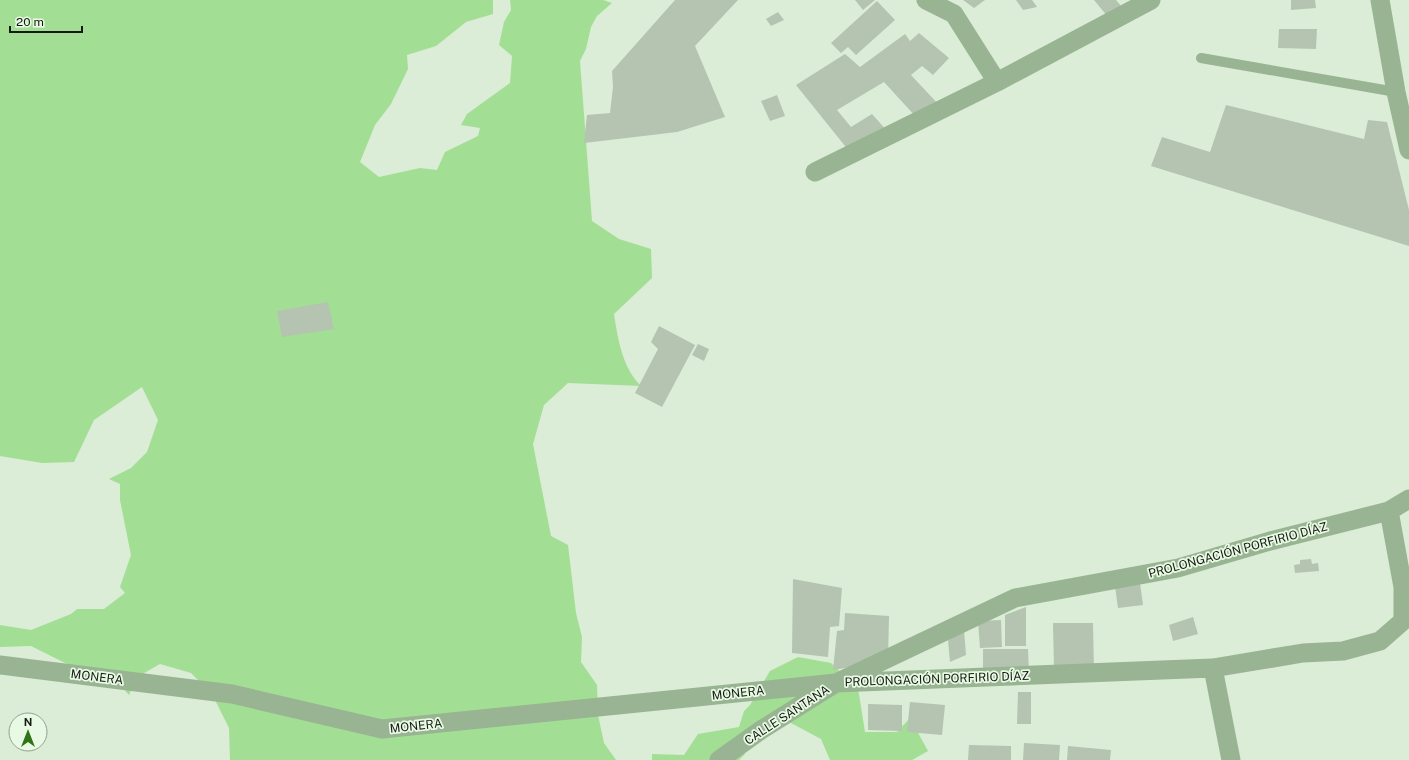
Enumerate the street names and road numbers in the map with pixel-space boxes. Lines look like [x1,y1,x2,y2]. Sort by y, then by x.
street label: PROLONGACIÓN PORFIRIO DÍAZ [1147,519,1329,581]
street label: MONERA [70,667,124,687]
street label: PROLONGACIÓN PORFIRIO DÍAZ [844,669,1030,689]
street label: CALLE SANTANA [742,682,832,748]
street label: MONERA [711,683,765,703]
street label: MONERA [389,716,443,736]

